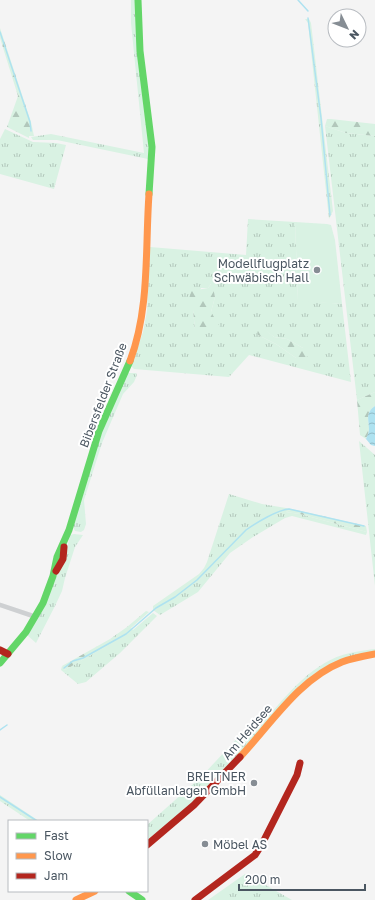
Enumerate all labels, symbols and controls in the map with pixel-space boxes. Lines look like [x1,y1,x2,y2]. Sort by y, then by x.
north arrow [327,8,367,48]
text: N [347,28,362,43]
place label: Modellflugplatz Schwäbisch Hall [214,256,309,285]
marker: Modellflugplatz Schwäbisch Hall [312,265,322,275]
street label: Bibersfelder Straße [76,340,130,450]
street label: Am Heidsee [219,701,275,763]
place label: BREITNER Abfüllanlagen GmbH [126,769,246,798]
marker: BREITNER Abfüllanlagen GmbH [249,778,259,788]
legend [8,820,148,892]
text: Fast [44,828,69,843]
place label: Möbel AS [213,837,268,852]
marker: Möbel AS [200,839,210,849]
text: Slow [44,848,72,863]
scale bar [239,866,365,892]
text: Jam [44,868,68,883]
text: 200 m [245,872,280,887]

